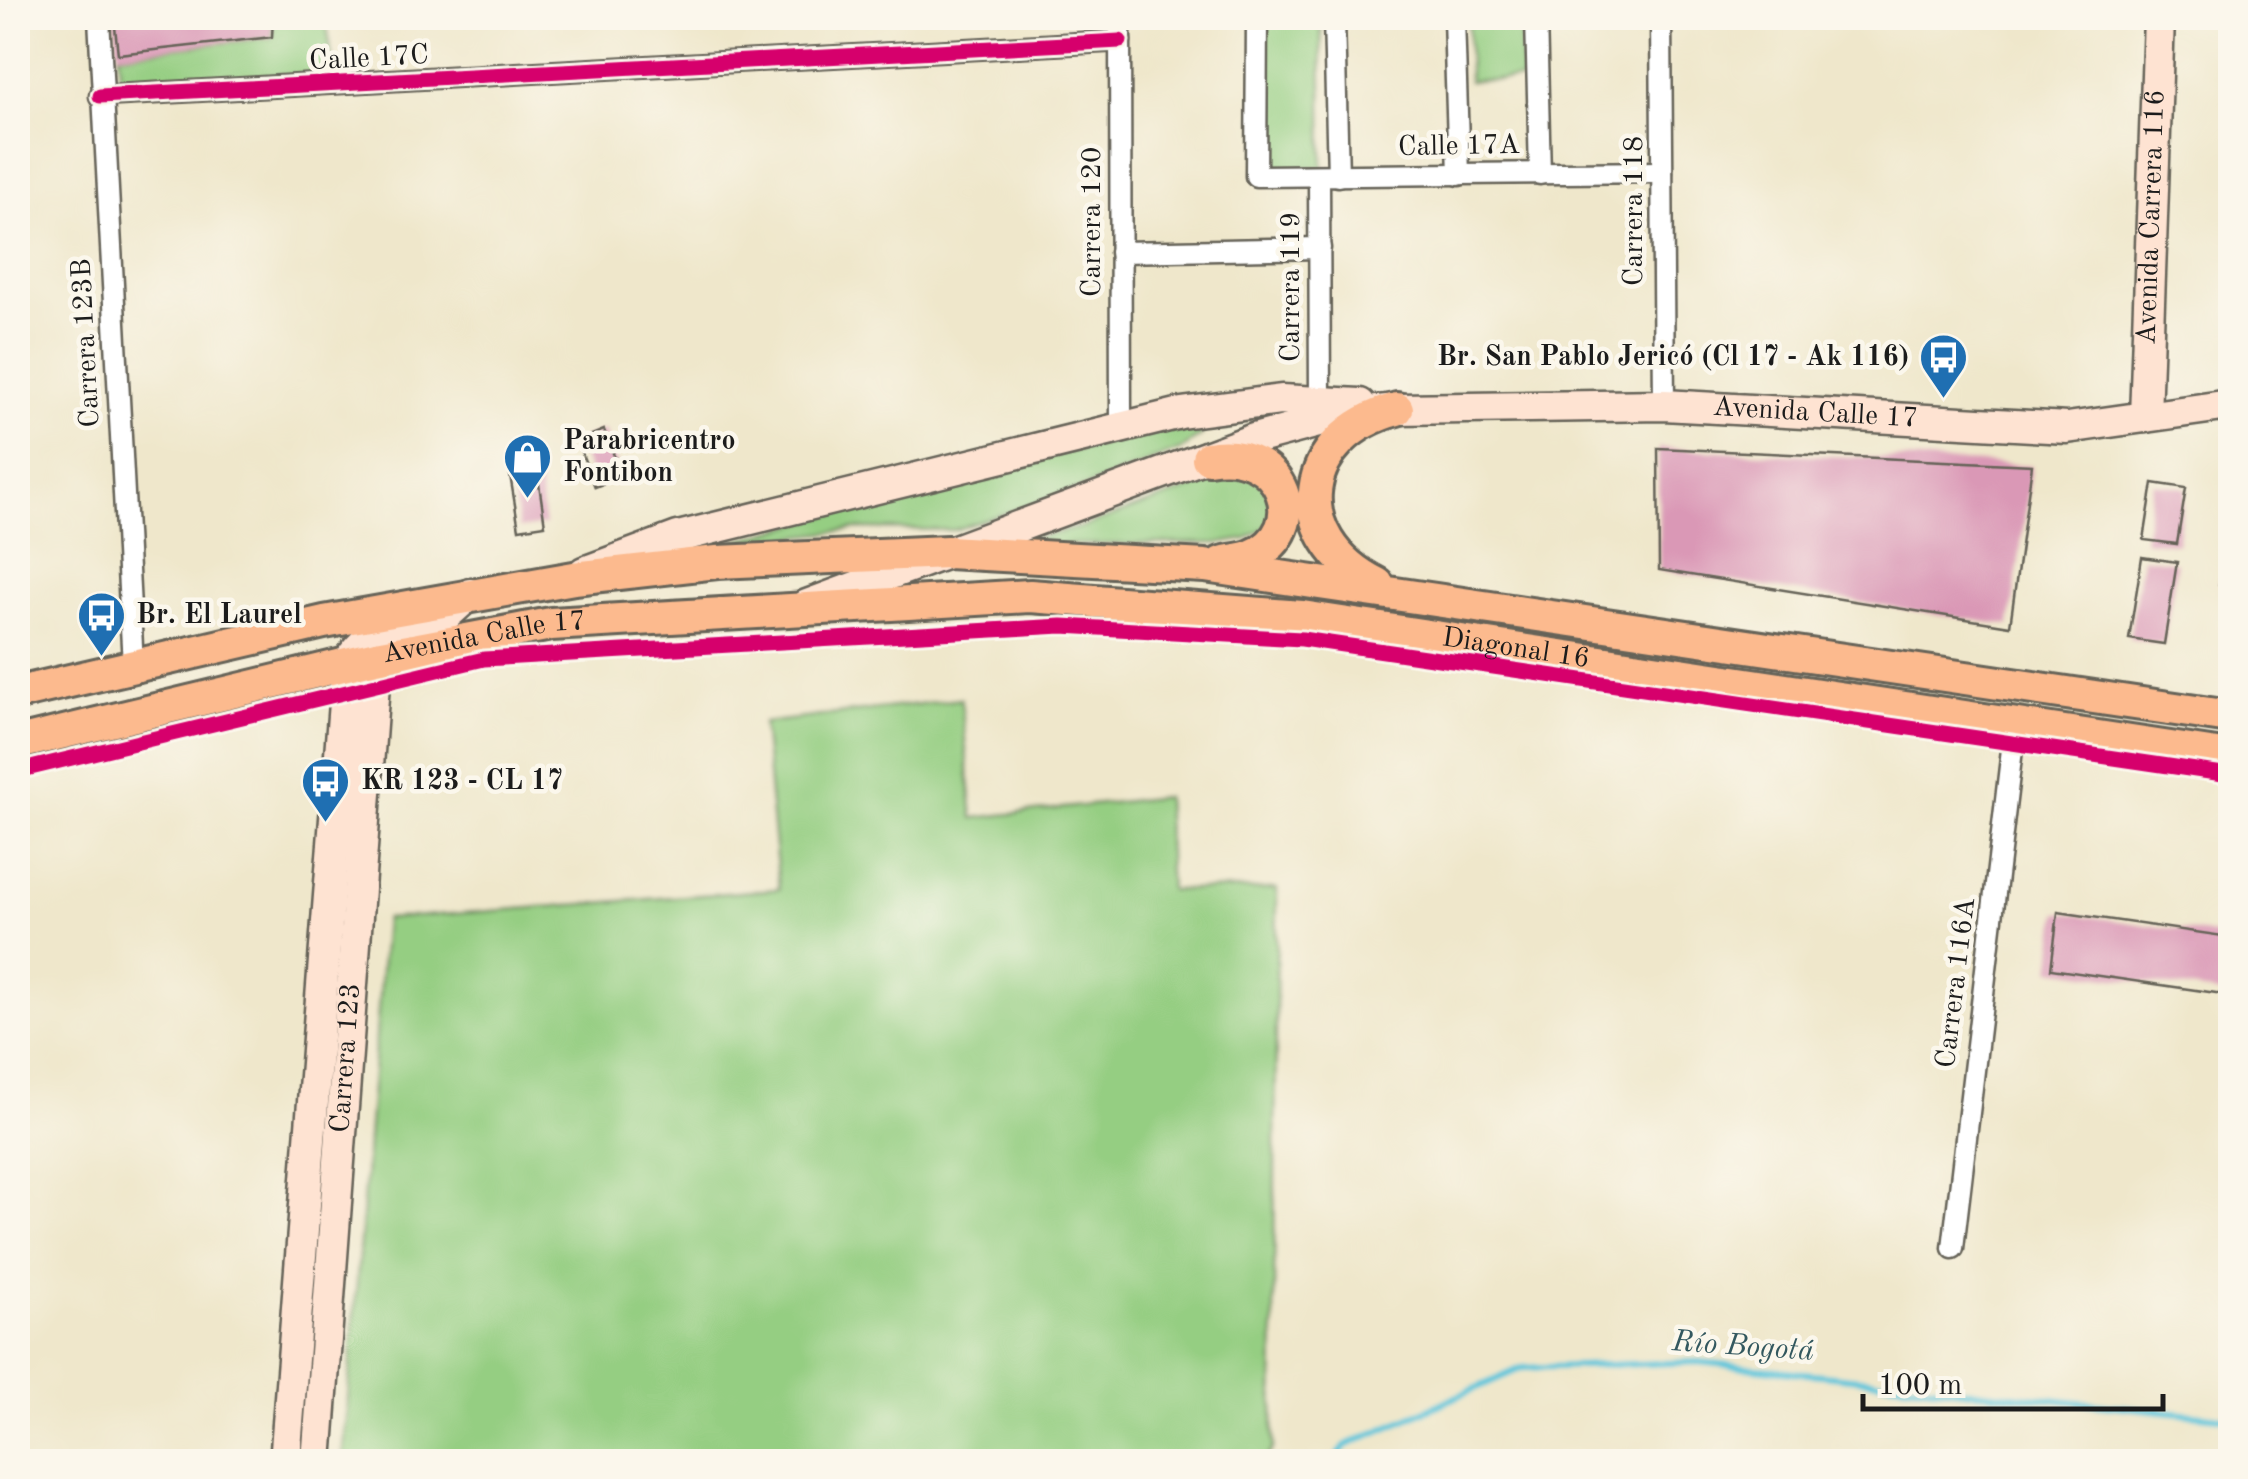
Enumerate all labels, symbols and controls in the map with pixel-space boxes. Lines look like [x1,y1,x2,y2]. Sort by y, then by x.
street label: Calle 17C [309,42,429,76]
street label: Avenida Carrera 116 [2134,89,2170,345]
street label: Calle 17A [1398,132,1520,162]
street label: Carrera 118 [1621,136,1649,286]
street label: Carrera 120 [1079,147,1107,297]
street label: Carrera 119 [1278,212,1306,362]
street label: Carrera 123B [69,258,105,428]
bus stop icon: Br. San Pablo Jericó (Cl 17 - Ak 116) [1918,332,1970,400]
place label: Br. San Pablo Jericó (Cl 17 - Ak 116) [1437,343,1909,372]
street label: Avenida Calle 17 [1712,394,1919,433]
place label: Parabricentro Fontibon [563,428,736,488]
shop icon: Parabricentro Fontibon [502,432,554,500]
bus stop icon: Br. El Laurel [75,590,127,658]
place label: Br. El Laurel [136,602,302,630]
street label: Avenida Calle 17 [380,608,586,669]
street label: Diagonal 16 [1440,624,1592,674]
bus stop icon: KR 123 - CL 17 [300,756,352,824]
place label: KR 123 - CL 17 [361,768,563,796]
street label: Carrera 116A [1933,896,1981,1070]
street label: Carrera 123 [327,982,366,1134]
water label: Río Bogotá [1670,1327,1815,1367]
scale bar [1863,1349,2163,1411]
text: 100 m [1878,1371,1962,1401]

